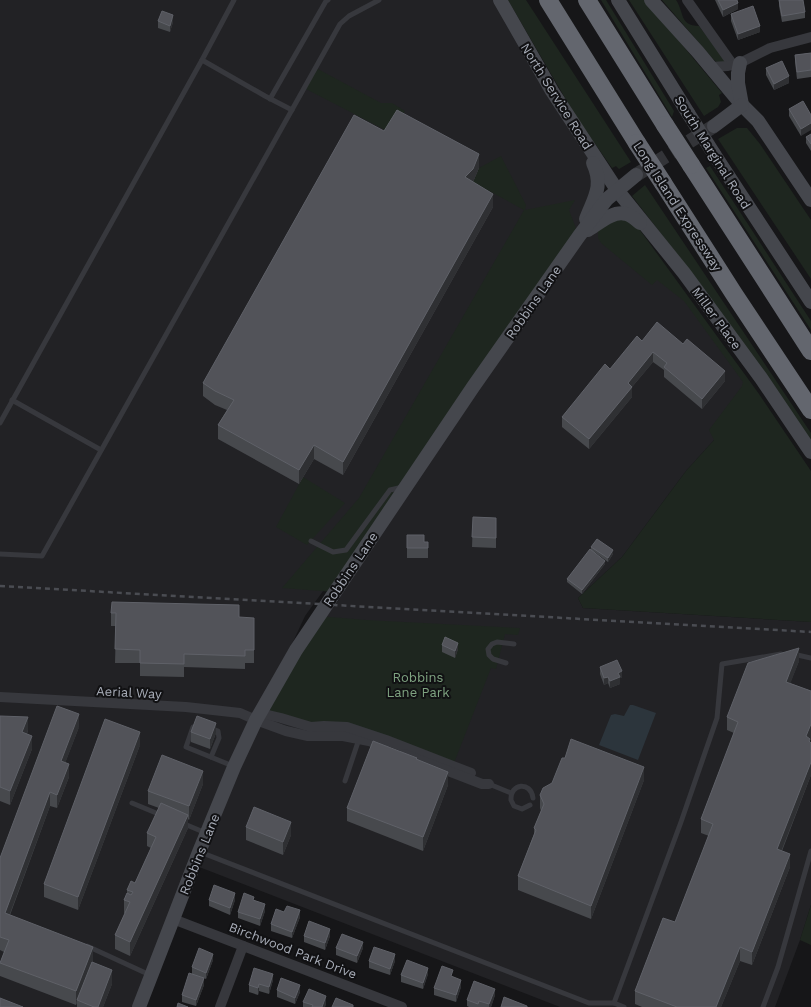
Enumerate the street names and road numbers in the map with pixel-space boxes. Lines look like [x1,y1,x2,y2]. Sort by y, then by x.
street label: North Service Road [518,40,595,152]
street label: South Marginal Road [672,93,754,212]
street label: Long Island Expressway [630,139,725,274]
street label: Robbins Lane [503,263,564,342]
street label: Miller Place [689,284,744,352]
street label: Robbins Lane [320,529,381,609]
street label: Aerial Way [96,683,162,702]
street label: Robbins Lane [176,812,223,897]
street label: Birchwood Park Drive [227,919,359,982]

